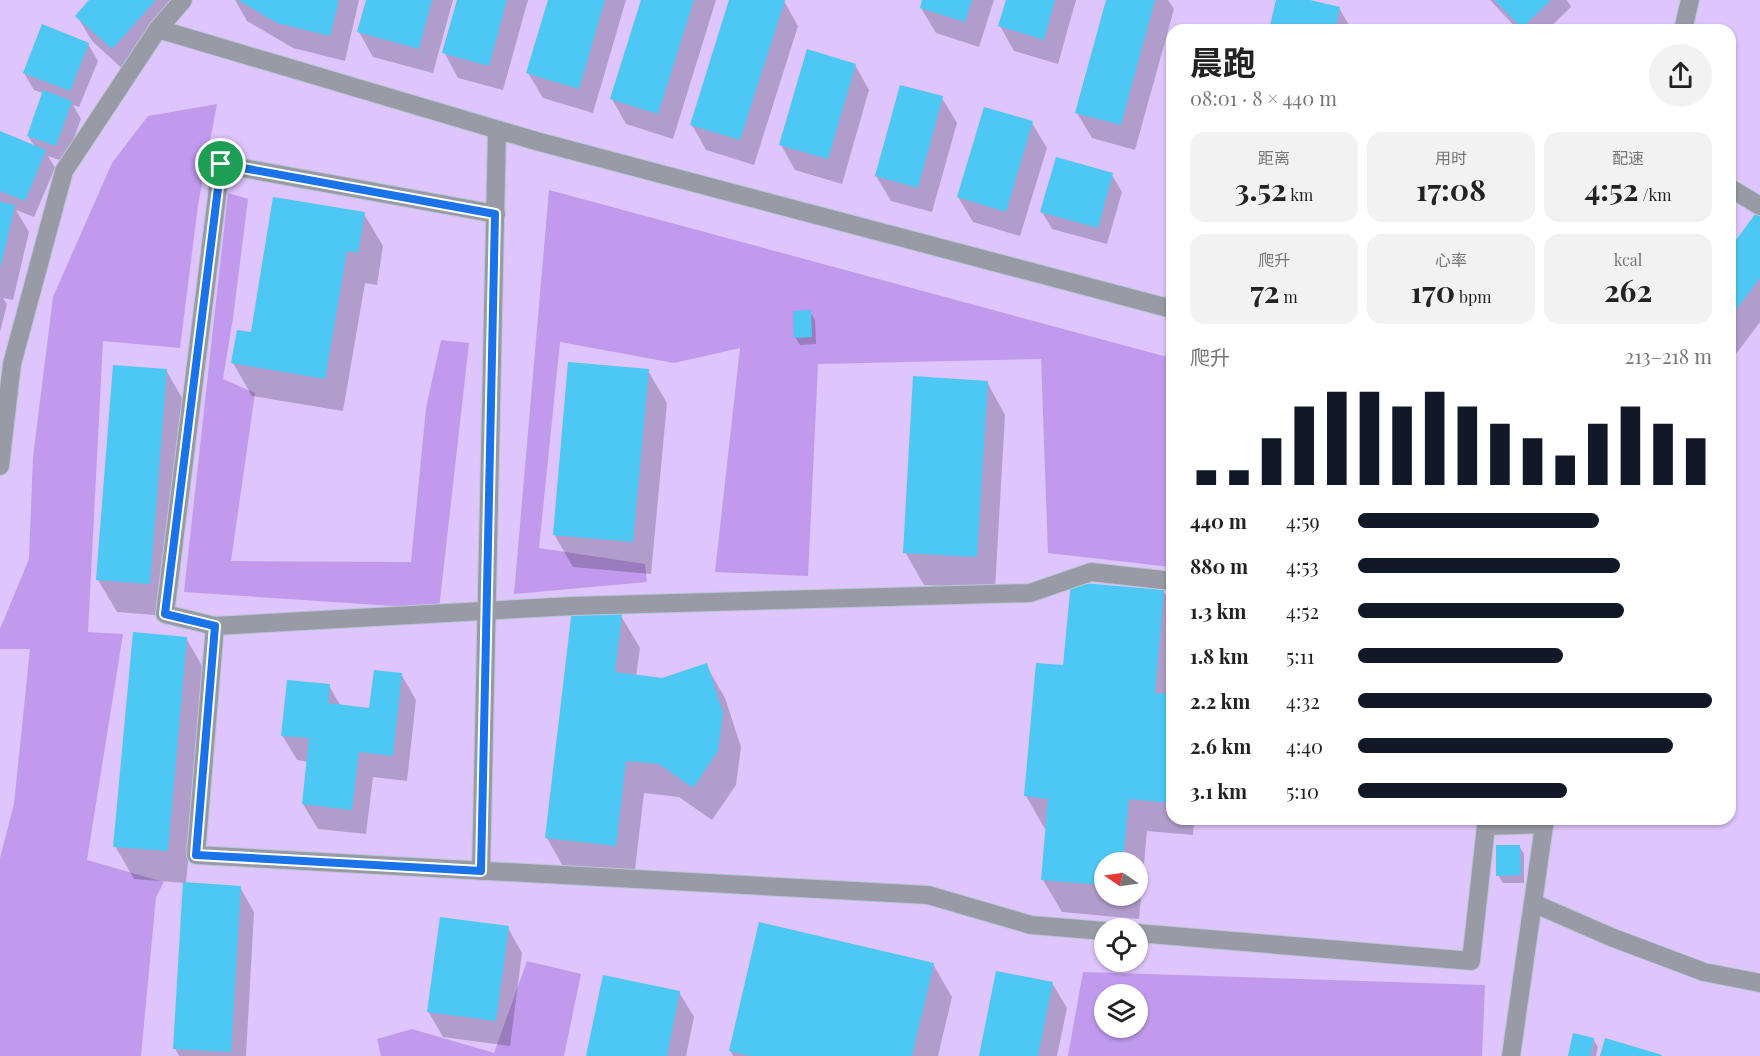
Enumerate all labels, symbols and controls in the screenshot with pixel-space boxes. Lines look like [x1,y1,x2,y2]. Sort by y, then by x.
text: 晨跑 [1190,39,1256,83]
button: share [1649,44,1712,107]
text: 08:01 · 8 × 440 m [1190,84,1337,111]
pin [195,138,246,189]
icon: arrive [204,147,237,180]
text: 距离 [1258,147,1290,168]
text: 用时 [1435,147,1467,168]
text: 配速 [1612,147,1644,168]
text: 3.52 [1235,169,1287,209]
text: 17:08 [1416,169,1486,209]
text: 4:52 [1585,169,1639,209]
text: km [1287,184,1313,205]
text: /km [1639,184,1671,205]
text: 爬升 [1258,249,1290,270]
text: 心率 [1435,249,1467,270]
text: kcal [1614,249,1642,270]
text: 262 [1604,270,1652,310]
text: 72 [1250,271,1280,311]
text: 170 [1411,271,1455,311]
text: m [1280,286,1298,307]
text: bpm [1455,286,1492,307]
text: 213–218 m [1625,342,1712,369]
text: 爬升 [1190,343,1230,370]
text: 440 m [1190,507,1247,534]
text: 4:59 [1286,507,1320,534]
text: 880 m [1190,552,1248,579]
text: 4:53 [1286,552,1319,579]
text: 1.3 km [1190,597,1246,624]
text: 4:52 [1286,597,1319,624]
text: 1.8 km [1190,642,1249,669]
text: 5:11 [1286,642,1314,669]
text: 2.2 km [1190,687,1250,714]
text: 4:32 [1286,687,1320,714]
text: 2.6 km [1190,732,1251,759]
text: 4:40 [1286,732,1323,759]
text: 3.1 km [1190,777,1247,804]
text: 5:10 [1286,777,1319,804]
north arrow [1094,852,1148,906]
map controls [1094,852,1148,1038]
button: locate [1094,918,1148,972]
button: layers [1094,984,1148,1038]

